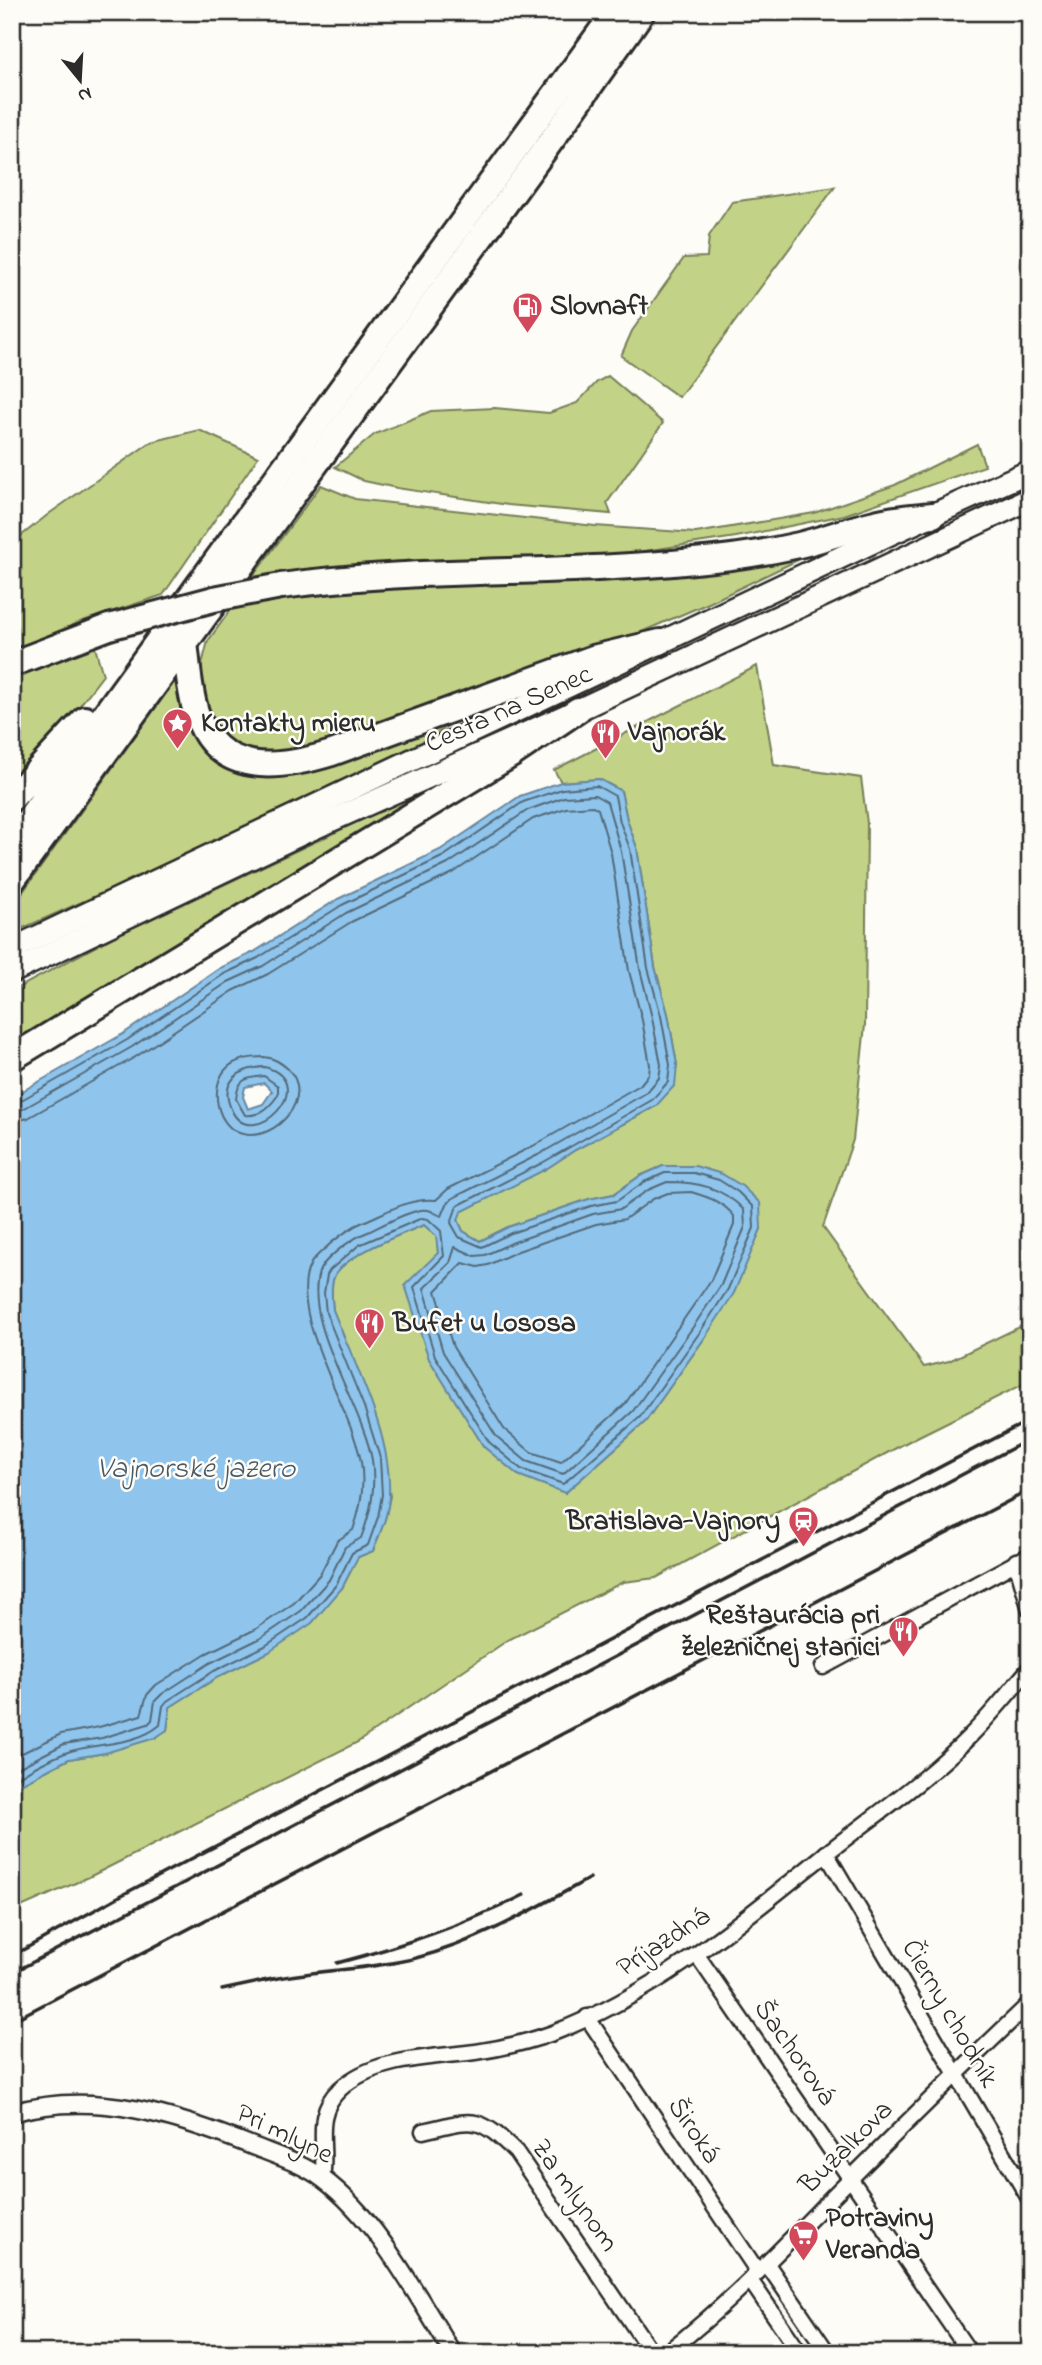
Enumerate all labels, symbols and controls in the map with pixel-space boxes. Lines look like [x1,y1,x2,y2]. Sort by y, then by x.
north arrow [46,46,116,116]
text: N [74,79,95,109]
place label: Slovnaft [550,287,649,328]
fuel station icon: Slovnaft [510,290,544,334]
street label: Cesta na Senec [419,655,600,765]
place label: Kontakty mieru [201,704,376,745]
place icon: Kontakty mieru [161,707,195,751]
place label: Vajnorák [627,713,726,754]
restaurant icon: Vajnorák [588,716,622,760]
place label: Bufet u Lososa [391,1304,576,1345]
restaurant icon: Bufet u Lososa [353,1307,387,1351]
water label: Vajnorské jazero [97,1448,297,1492]
place label: Bratislava-Vajnory [564,1502,780,1543]
station icon: Bratislava-Vajnory [786,1505,820,1549]
place label: Reštaurácia pri železničnej stanici [681,1596,880,1669]
restaurant icon: Reštaurácia pri železničnej stanici [886,1615,920,1659]
street label: Príjazdná [609,1897,719,1989]
street label: Čierny chodník [890,1932,1008,2096]
street label: Šachorová [742,1991,846,2115]
street label: Široká [656,2090,730,2172]
street label: Buzalkova [790,2091,904,2205]
street label: Pri mlyne [228,2094,340,2176]
street label: Za mlynom [520,2131,628,2261]
place label: Potraviny Veranda [825,2199,934,2272]
supermarket icon: Potraviny Veranda [786,2218,820,2262]

